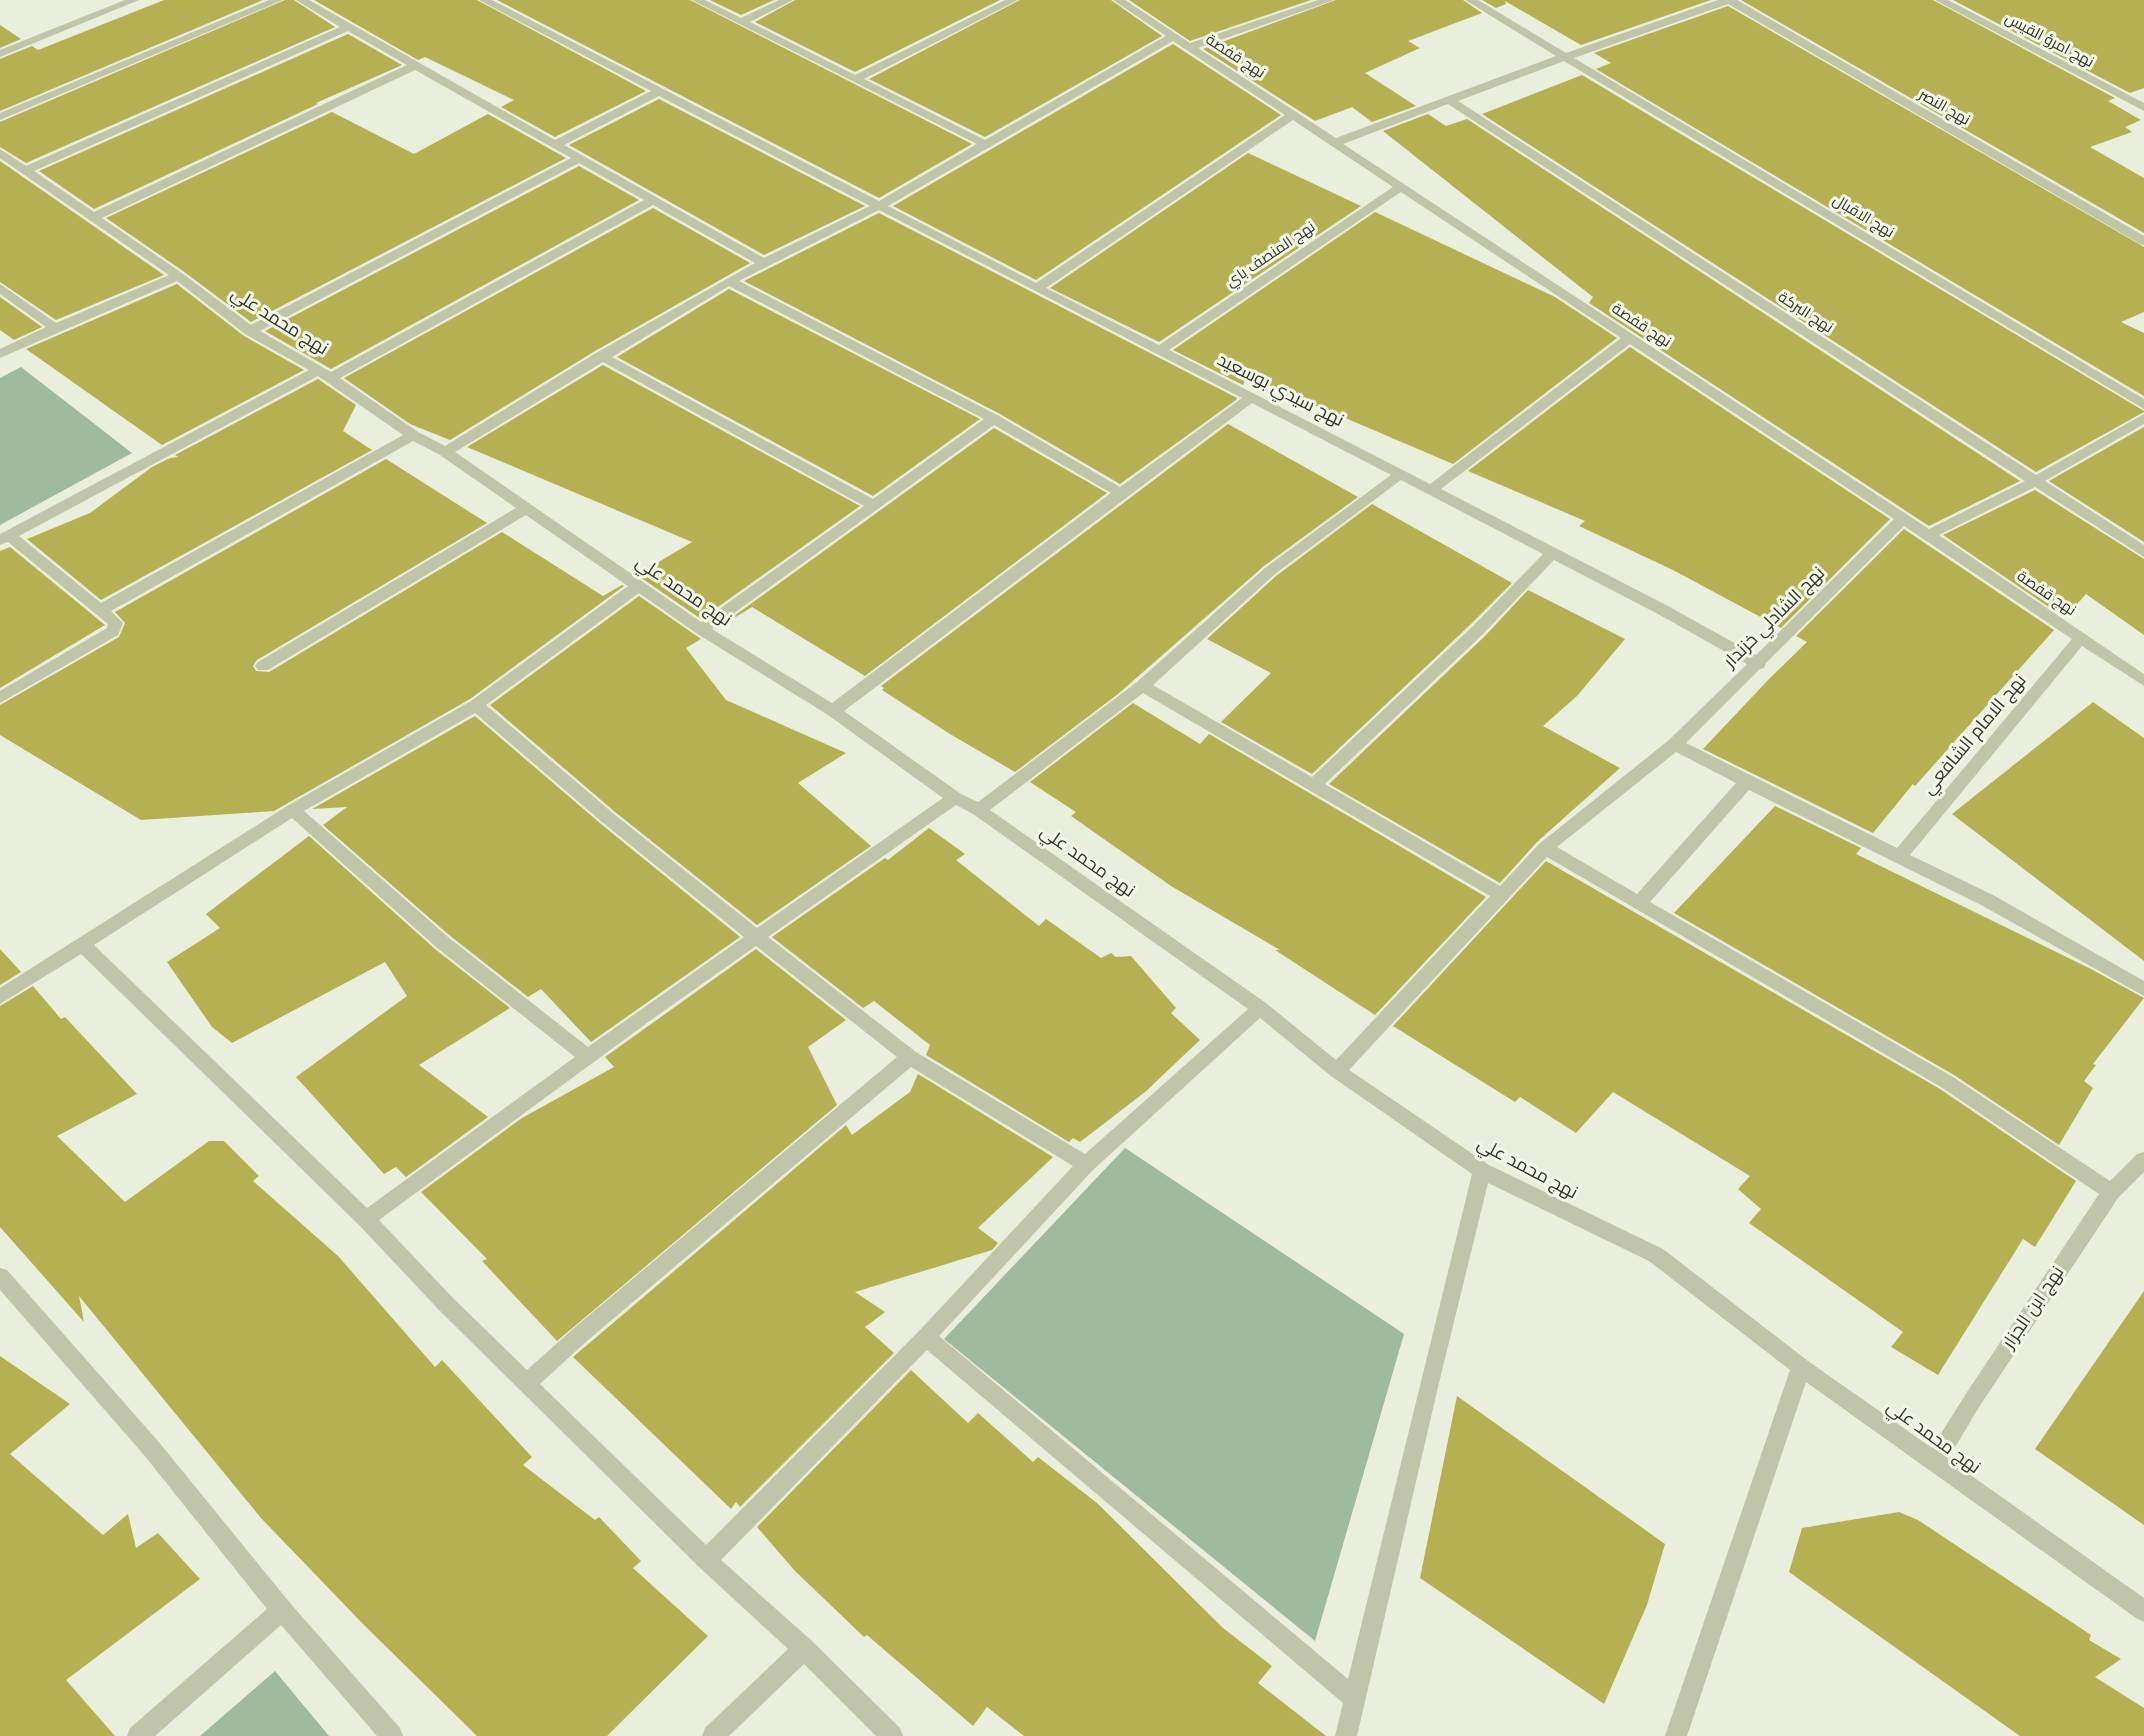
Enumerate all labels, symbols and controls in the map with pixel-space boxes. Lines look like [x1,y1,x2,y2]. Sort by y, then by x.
street label: نهج امرؤ القيس [2002,10,2096,72]
street label: نهج قفصة [1202,31,1268,83]
street label: نهج النصر [1915,86,1973,130]
street label: نهج الاقبال [1829,192,1897,242]
street label: نهج المنصف باي [1223,218,1319,292]
street label: نهج محمد علي [226,284,332,360]
street label: نهج البركة [1774,289,1836,337]
street label: نهج قفصة [1608,300,1674,352]
street label: نهج سيدي بوسعيد [1213,350,1347,432]
street label: نهج محمد علي [631,552,735,632]
street label: نهج الشادلي خزندار [1720,563,1830,673]
street label: نهج قفصة [2013,568,2079,620]
street label: نهج الامام الشافعي [1918,670,2032,800]
street label: نهج محمد علي [1035,821,1139,903]
street label: نهج محمد علي [1473,1133,1581,1205]
street label: نهج ابن الجزار [1999,1263,2069,1353]
street label: نهج محمد علي [1882,1397,1984,1479]

